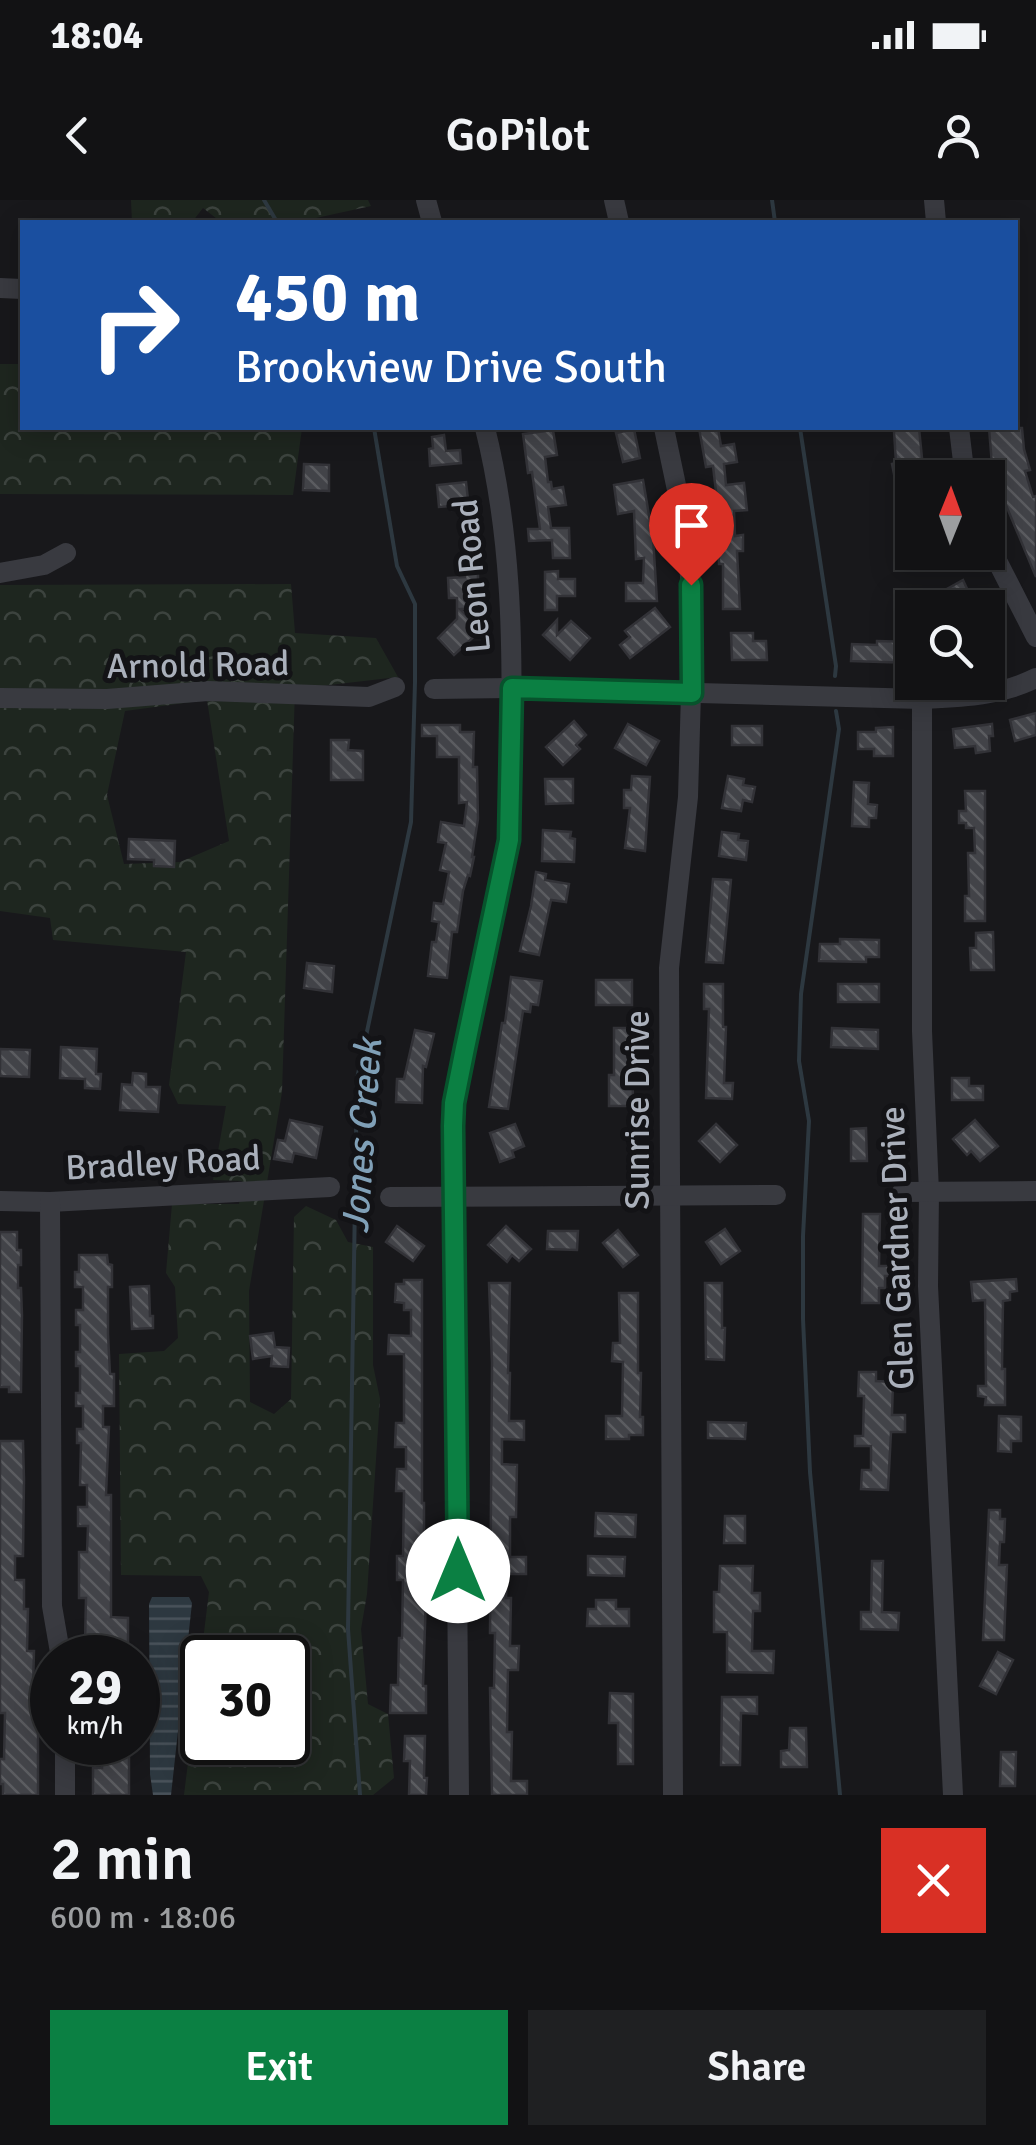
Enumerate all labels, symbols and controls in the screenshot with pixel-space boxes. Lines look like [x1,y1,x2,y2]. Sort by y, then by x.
text: 18:04 [50,12,143,59]
icon: back [50,108,105,163]
text: GoPilot [446,108,590,163]
icon: person [931,108,986,163]
text: 450 m [235,254,420,340]
icon: right [70,260,200,390]
text: Brookview Drive South [235,340,667,395]
north arrow [895,460,1005,570]
map controls [895,460,1005,700]
pin [649,483,734,586]
street label: Leon Road [444,497,500,655]
icon: arrive [664,498,719,553]
button: search [895,590,1005,700]
street label: Arnold Road [106,642,290,688]
street label: Sunrise Drive [616,1010,659,1210]
water label: Jones Creek [332,1034,392,1235]
street label: Glen Gardner Drive [871,1106,923,1390]
street label: Bradley Road [64,1136,262,1190]
position arrow [406,1519,510,1623]
speed limit sign: 30 [180,1635,310,1765]
text: 29 [68,1657,122,1719]
text: km/h [67,1710,123,1741]
text: 2 min [50,1823,194,1897]
button: close [881,1828,986,1933]
text: 600 m · 18:06 [50,1898,236,1937]
button: Exit [50,2010,508,2125]
button: Share [528,2010,986,2125]

